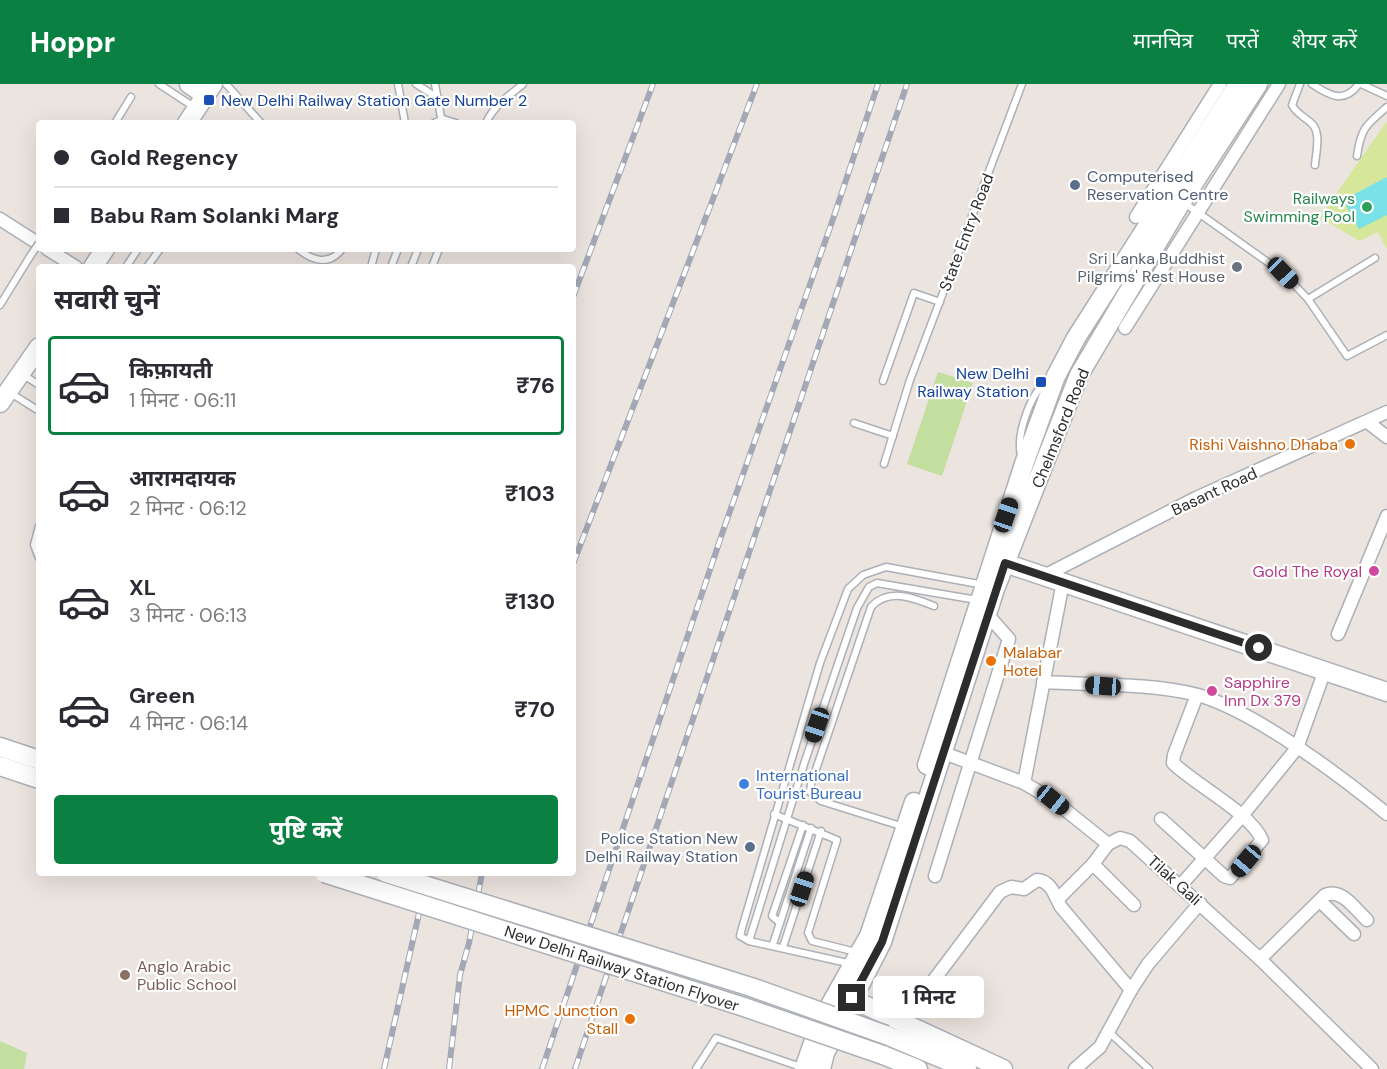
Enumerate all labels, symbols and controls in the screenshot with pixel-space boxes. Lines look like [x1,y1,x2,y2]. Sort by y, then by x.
text: Hoppr [30,24,115,61]
text: मानचित्र [1133,27,1193,55]
text: परतें [1226,27,1259,55]
text: शेयर करें [1292,27,1357,55]
place label: New Delhi Railway Station Gate Number 2 [221,90,527,111]
marker: New Delhi Railway Station Gate Number 2 [202,93,216,107]
text: Gold Regency [90,143,238,172]
place label: Computerised Reservation Centre [1087,166,1228,205]
street label: State Entry Road [934,170,999,294]
marker: Computerised Reservation Centre [1068,178,1082,192]
place label: Railways Swimming Pool [1244,188,1355,227]
marker: Railways Swimming Pool [1360,200,1374,214]
text: Babu Ram Solanki Marg [90,201,339,230]
place label: Sri Lanka Buddhist Pilgrims' Rest House [1078,248,1225,287]
car [1264,254,1302,292]
marker: Sri Lanka Buddhist Pilgrims' Rest House [1230,260,1244,274]
text: सवारी चुनें [54,282,160,317]
text: किफ़ायती [129,356,213,385]
icon: car [57,359,111,413]
place label: New Delhi Railway Station [917,363,1029,402]
street label: Chelmsford Road [1027,365,1094,491]
text: ₹76 [516,371,555,400]
marker: New Delhi Railway Station [1034,375,1048,389]
text: 1 मिनट · 06:11 [129,387,236,413]
place label: Rishi Vaishno Dhaba [1189,434,1338,455]
marker: Rishi Vaishno Dhaba [1343,437,1357,451]
street label: Basant Road [1168,462,1260,520]
text: आरामदायक [129,464,236,493]
icon: car [57,467,111,521]
text: ₹103 [505,479,555,508]
text: 2 मिनट · 06:12 [129,495,247,521]
car [992,495,1020,535]
place label: Gold The Royal [1252,561,1362,582]
marker: Gold The Royal [1367,564,1381,578]
text: XL [129,573,156,602]
icon: car [57,575,111,629]
text: ₹130 [505,587,555,616]
text: 3 मिनट · 06:13 [129,602,247,628]
route start [1245,634,1272,661]
place label: Malabar Hotel [1003,642,1062,681]
marker: Malabar Hotel [984,654,998,668]
place label: Sapphire Inn Dx 379 [1224,672,1301,711]
car [1084,676,1122,696]
text: Green [129,681,195,710]
icon: car [57,683,111,737]
marker: Sapphire Inn Dx 379 [1205,684,1219,698]
text: ₹70 [514,695,555,724]
car [803,705,831,745]
text: 4 मिनट · 06:14 [129,710,248,736]
place label: International Tourist Bureau [756,765,862,804]
marker: International Tourist Bureau [737,777,751,791]
car [1033,782,1073,818]
button: पुष्टि करें [54,795,558,864]
place label: Police Station New Delhi Railway Station [585,828,738,867]
marker: Police Station New Delhi Railway Station [743,840,757,854]
car [1228,841,1264,881]
street label: Tilak Gali [1143,851,1206,910]
car [788,869,816,909]
street label: New Delhi Railway Station Flyover [502,921,742,1016]
place label: Anglo Arabic Public School [137,956,236,995]
marker: Anglo Arabic Public School [118,968,132,982]
callout: 1 मिनट [873,977,984,1019]
route end [838,984,865,1011]
text: 1 मिनट [902,984,955,1010]
place label: HPMC Junction Stall [505,1000,618,1039]
marker: HPMC Junction Stall [623,1012,637,1026]

